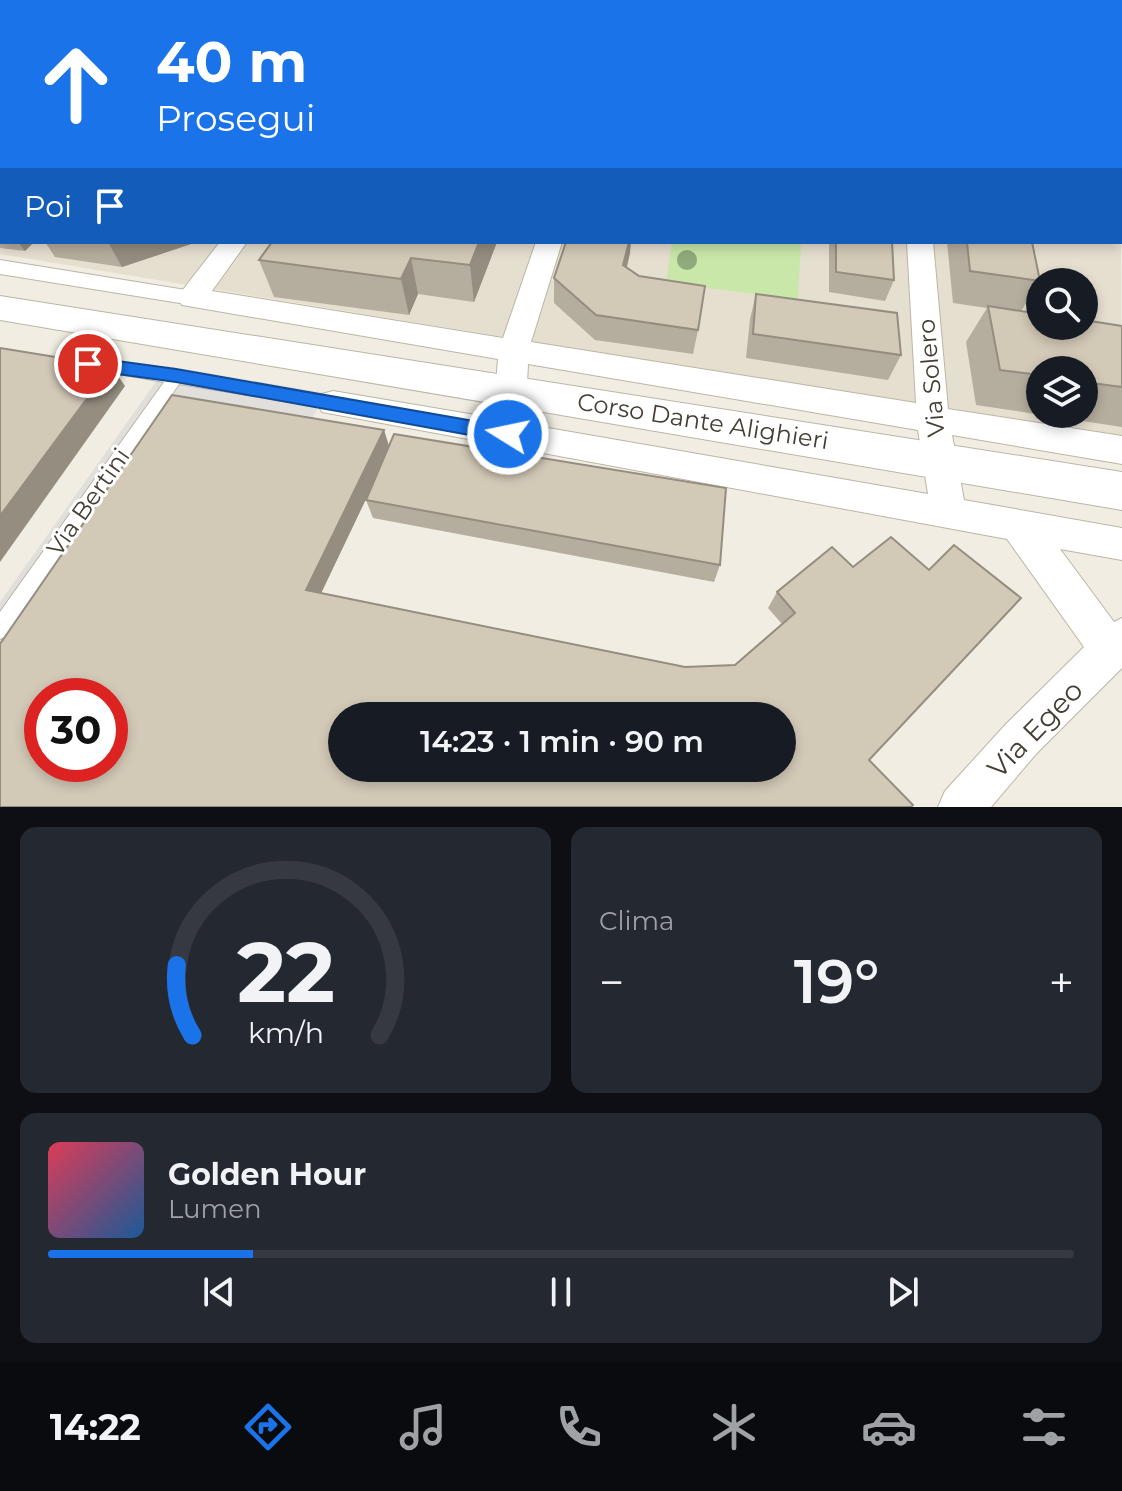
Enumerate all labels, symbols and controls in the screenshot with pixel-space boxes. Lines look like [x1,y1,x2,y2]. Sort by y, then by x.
text: 40 m [156,28,307,96]
icon: ahead [24,32,128,136]
text: Prosegui [156,96,315,140]
icon: arrive [88,184,132,228]
text: Poi [24,188,72,225]
map controls [1026,268,1098,428]
button: search [1026,268,1098,340]
street label: Via Solero [911,318,951,438]
pin [54,330,122,398]
icon: arrive [66,342,110,386]
button: layers [1026,356,1098,428]
street label: Corso Dante Alighieri [575,387,831,455]
position arrow [466,392,550,476]
street label: Via Bertini [40,443,136,561]
street label: Via Egeo [980,673,1090,785]
speed limit sign: 30 [24,678,128,782]
text: 14:23 · 1 min · 90 m [420,723,704,760]
text: Clima [599,905,674,937]
text: 22 [236,921,335,1023]
text: 19° [794,945,879,1018]
text: − [599,955,624,1009]
text: + [1049,955,1074,1009]
text: km/h [247,1015,324,1050]
text: Golden Hour [168,1156,366,1193]
text: Lumen [168,1193,261,1225]
icon: previous [197,1270,241,1314]
icon: pause [539,1270,583,1314]
icon: next [881,1270,925,1314]
icon: directions [240,1399,296,1455]
icon: music [395,1399,451,1455]
icon: phone [551,1399,607,1455]
icon: climate [706,1399,762,1455]
icon: car [861,1399,917,1455]
icon: filters [1016,1399,1072,1455]
text: 14:22 [50,1405,141,1449]

